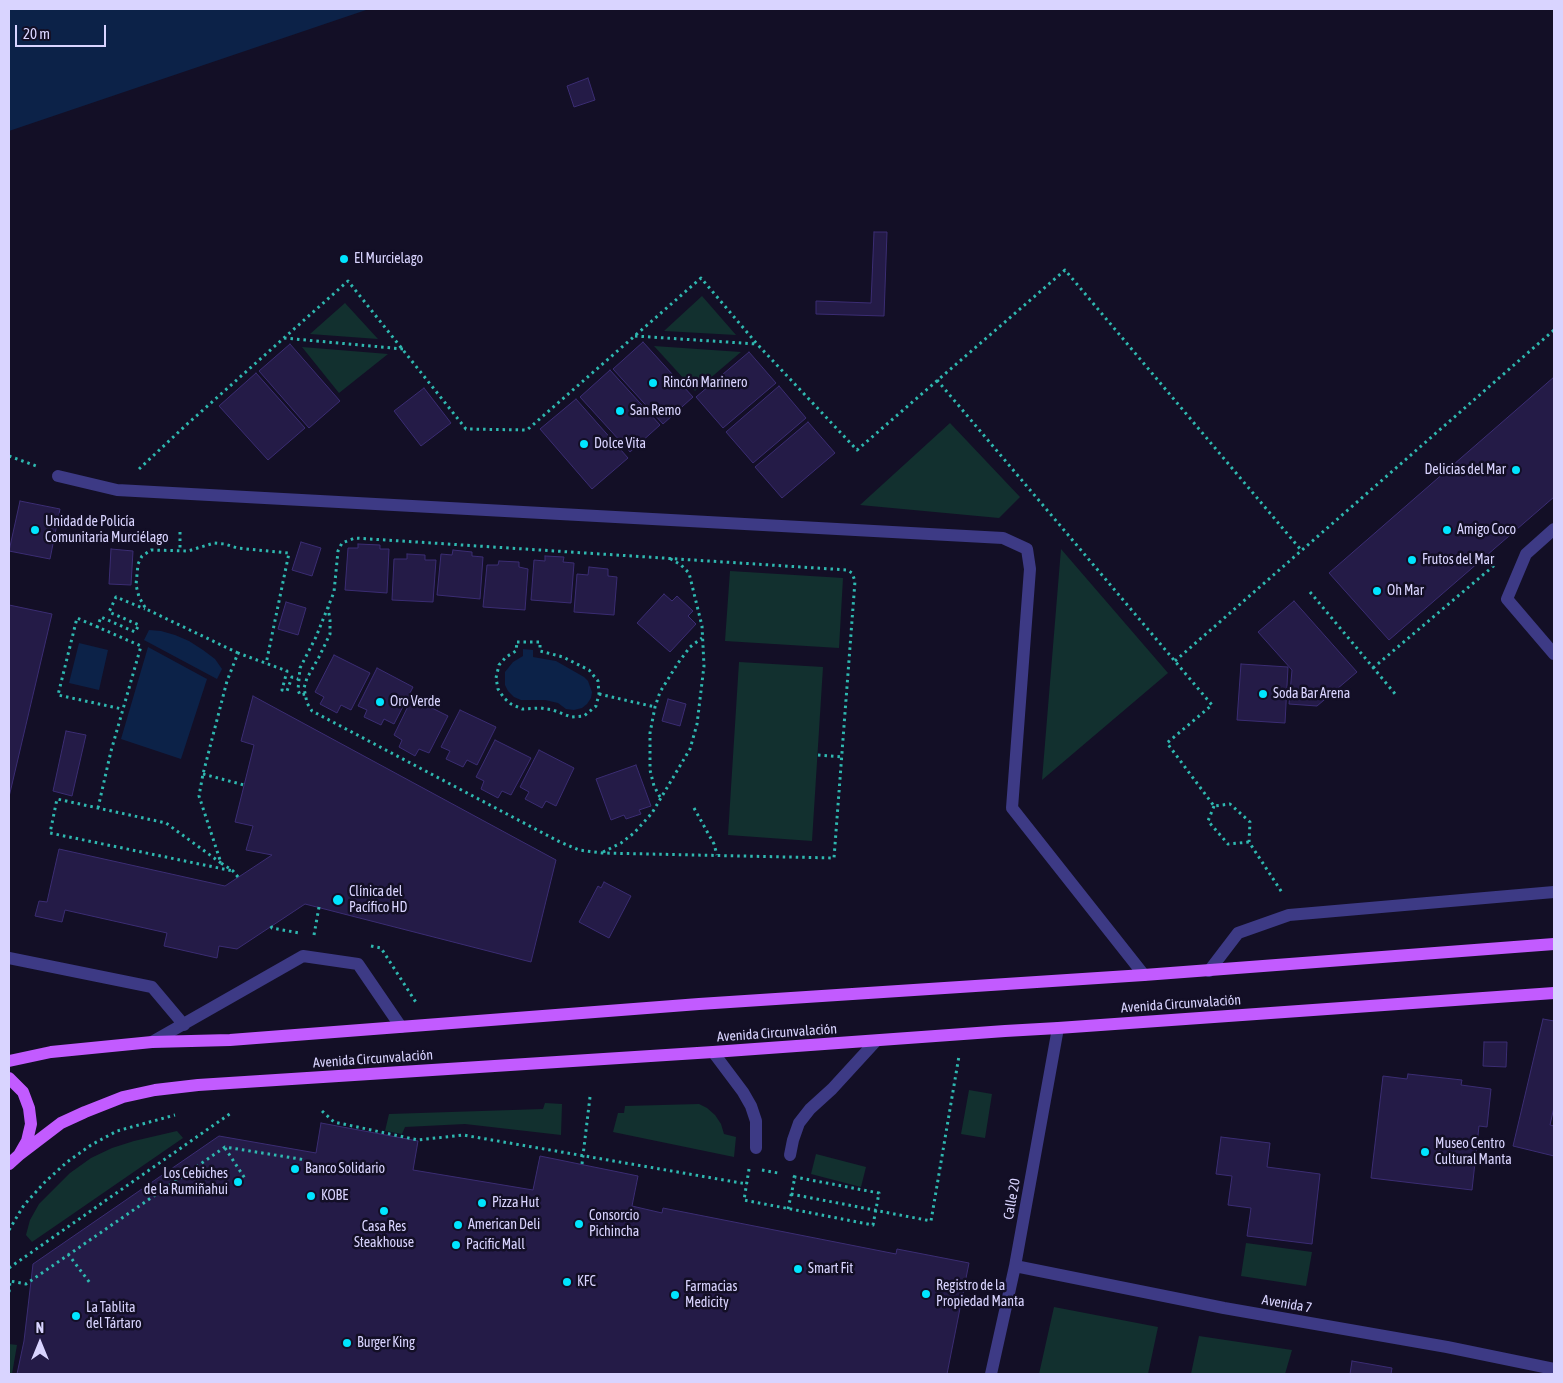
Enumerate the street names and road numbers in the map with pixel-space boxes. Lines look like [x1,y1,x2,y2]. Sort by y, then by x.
street label: Avenida Circunvalación [1120,991,1242,1017]
street label: Avenida Circunvalación [716,1020,838,1046]
street label: Avenida Circunvalación [312,1046,434,1072]
street label: Calle 20 [1000,1177,1024,1221]
street label: Avenida 7 [1261,1291,1313,1317]

